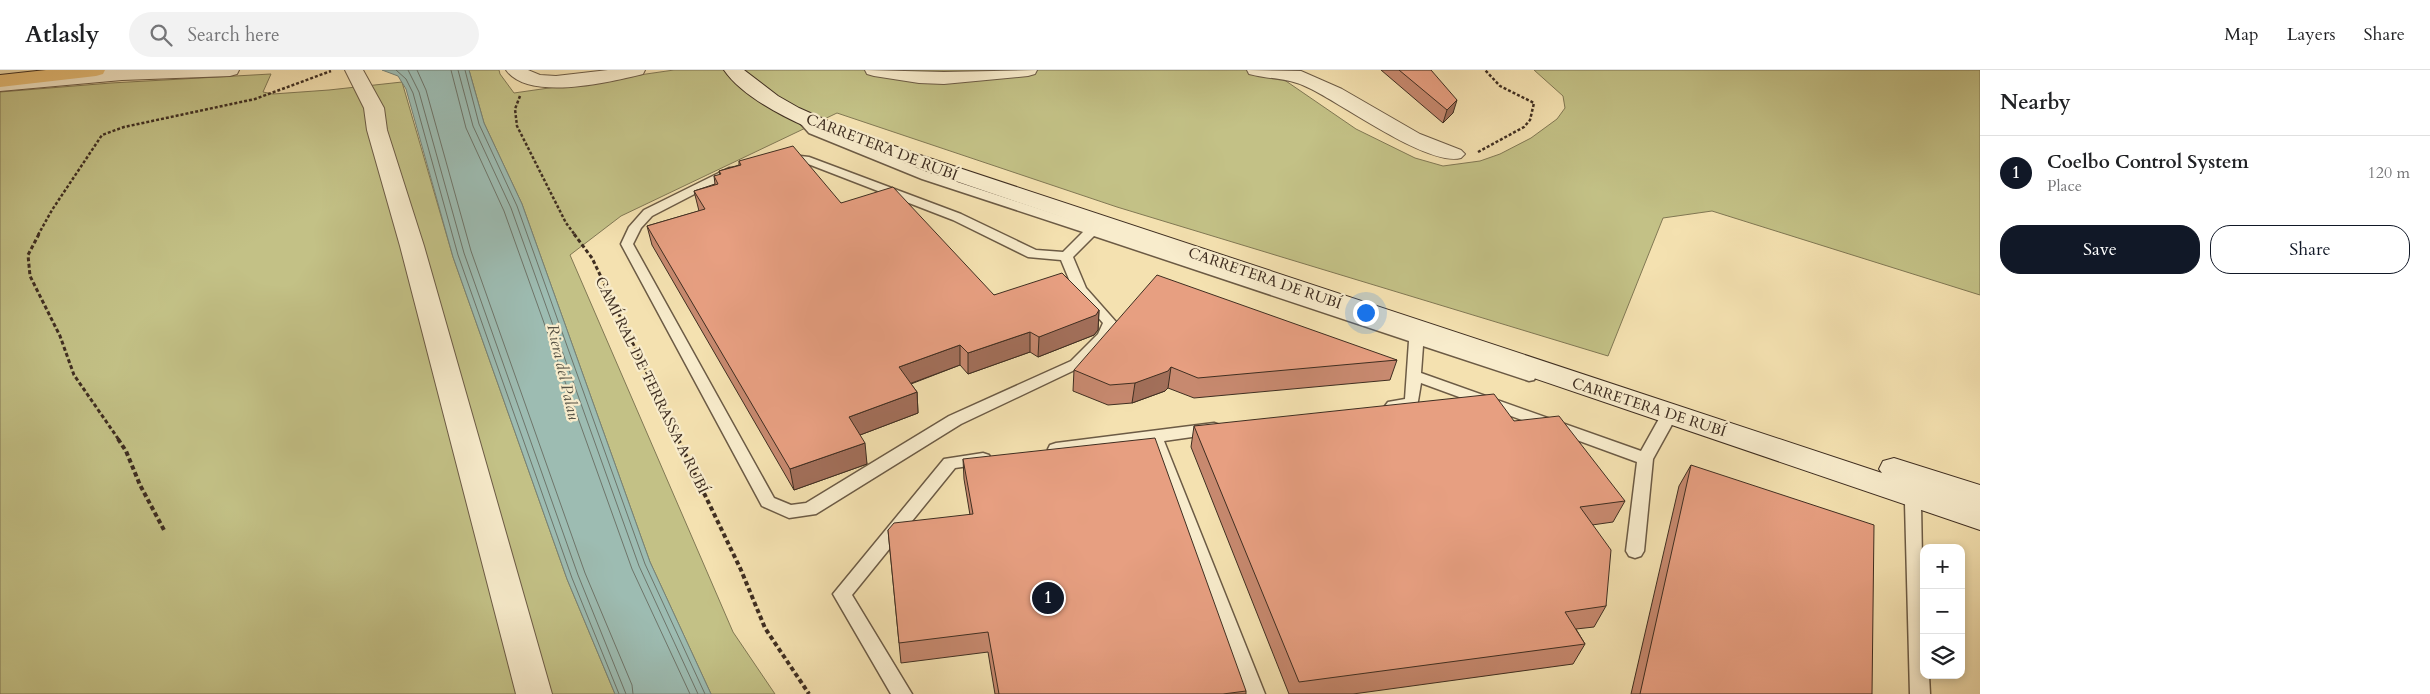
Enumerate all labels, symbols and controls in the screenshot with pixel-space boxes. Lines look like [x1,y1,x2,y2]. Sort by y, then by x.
search box [129,12,479,57]
text: Atlasly [25,18,99,51]
icon: search [147,21,175,49]
text: Search here [187,22,280,48]
text: Map [2224,22,2259,47]
text: Layers [2287,22,2336,47]
text: Share [2364,22,2405,47]
text: Nearby [2000,88,2071,117]
street label: CARRETERA DE RUBÍ [803,109,961,185]
text: Coelbo Control System [2047,149,2249,175]
text: 1 [2012,162,2020,184]
text: 120 m [2368,162,2410,184]
text: Place [2047,175,2082,197]
button: Save [2000,225,2200,274]
button: Share [2210,225,2410,274]
street label: CARRETERA DE RUBÍ [1186,242,1344,314]
street label: CAMÍ RAL DE TERRASSA A RUBÍ [591,273,713,497]
your location [1353,300,1379,326]
water label: Riera del Palau [541,322,585,422]
street label: CARRETERA DE RUBÍ [1569,373,1729,441]
map controls [1920,544,1965,679]
button: + [1920,544,1965,589]
pin: 1 [1032,579,1064,617]
button: − [1920,589,1965,634]
button: layers [1920,634,1965,679]

